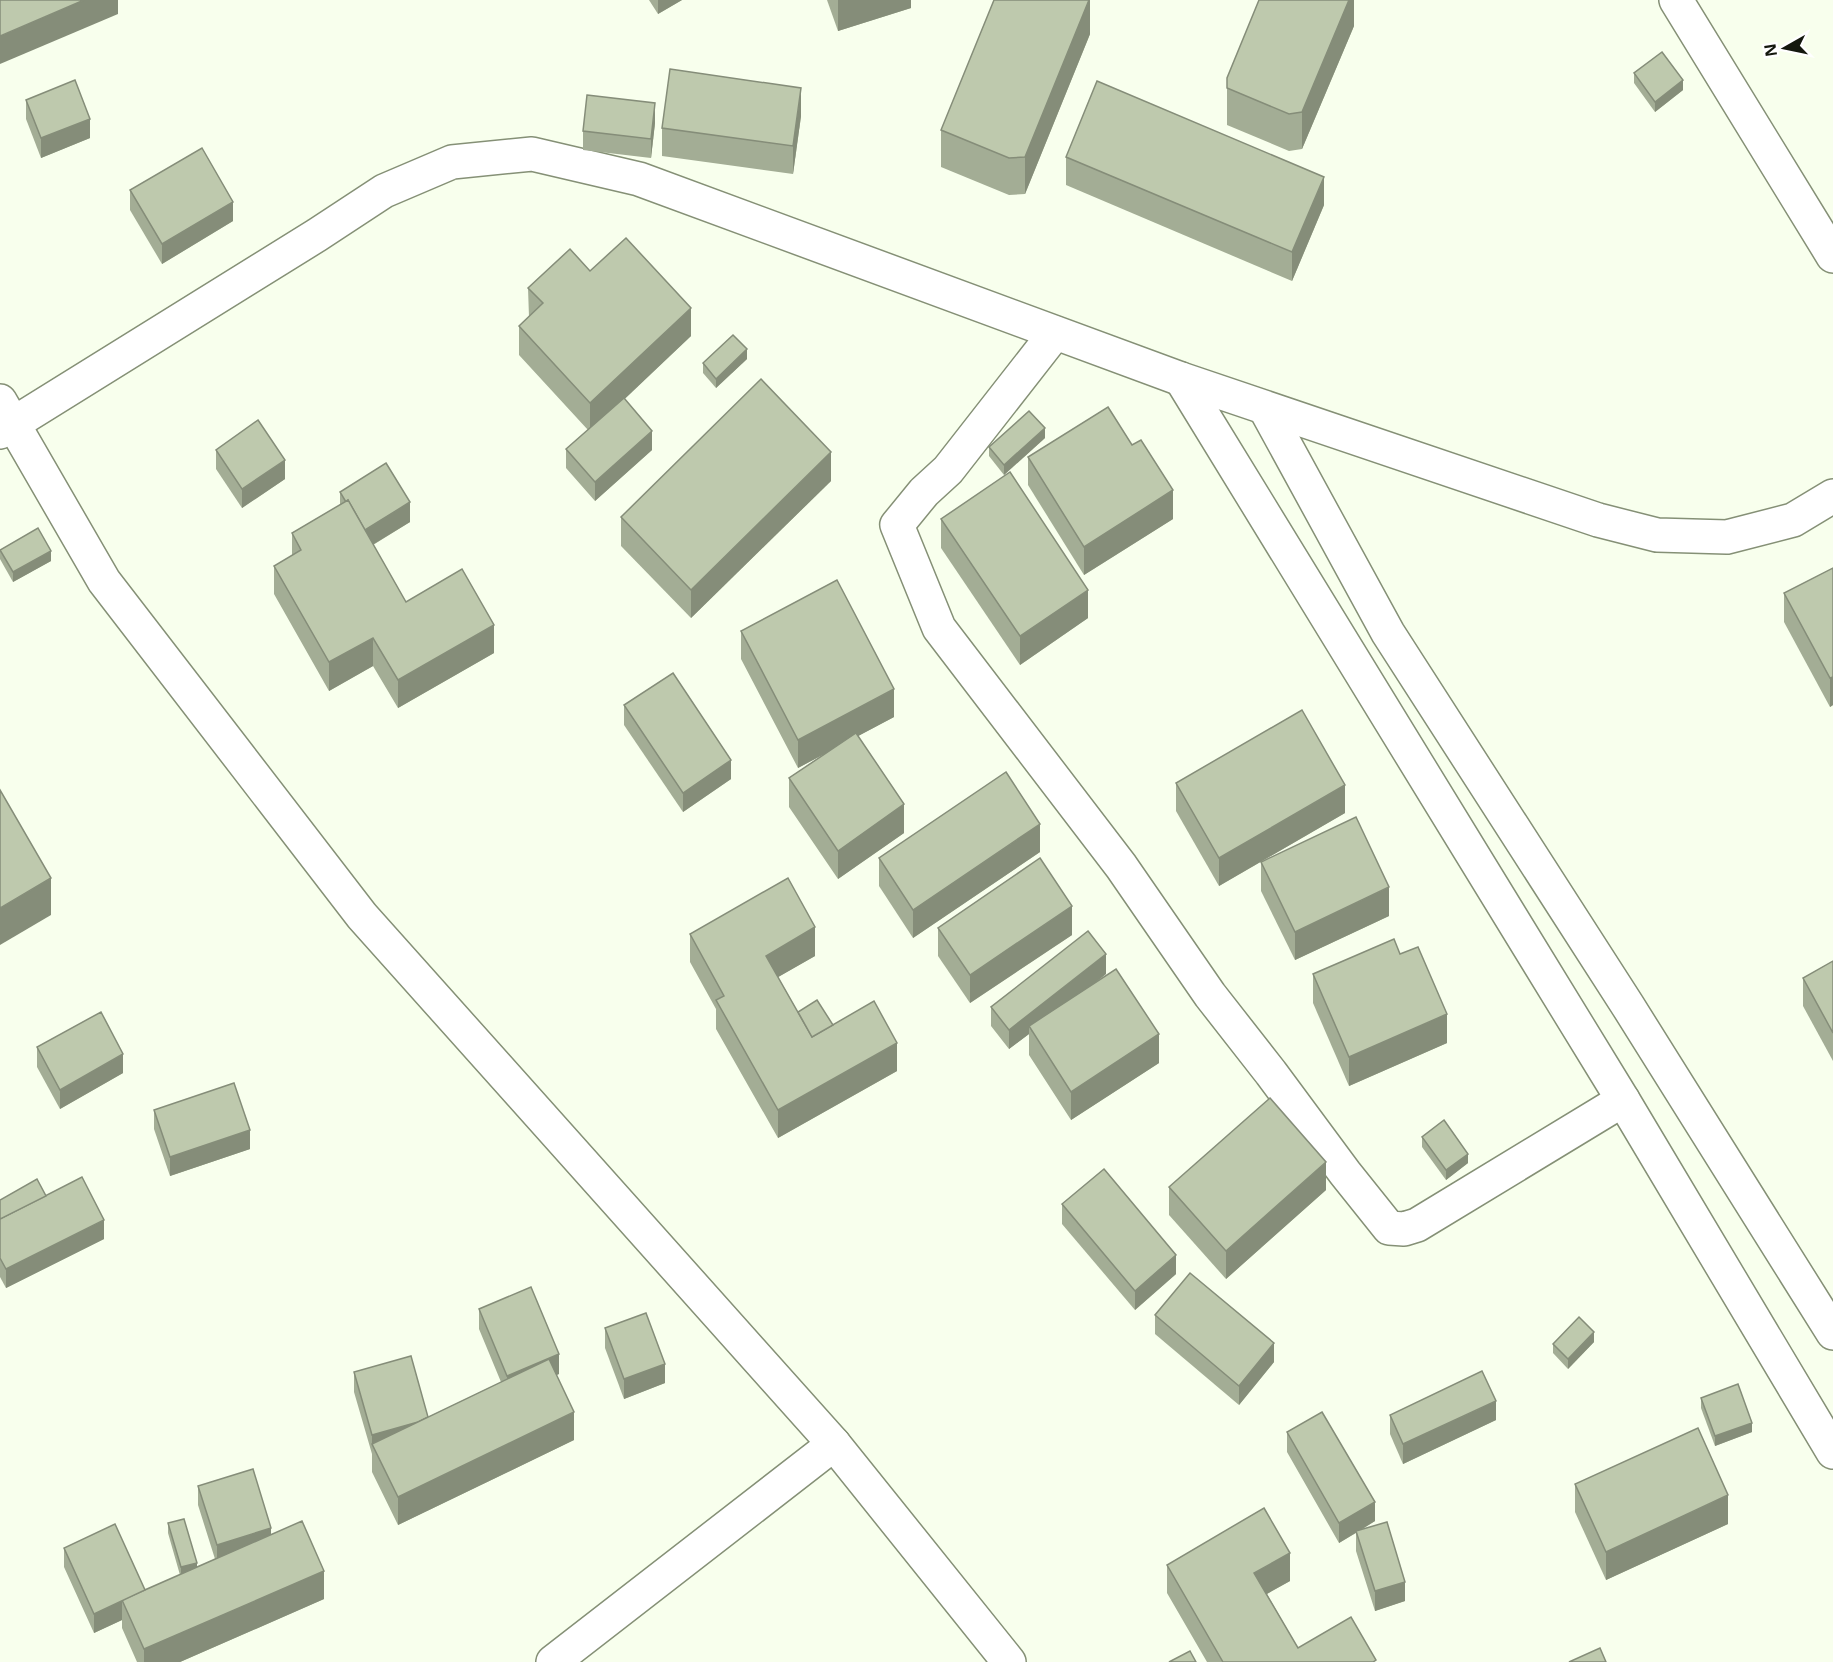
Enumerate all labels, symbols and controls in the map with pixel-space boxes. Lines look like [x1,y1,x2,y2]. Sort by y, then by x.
north arrow [1755,18,1815,78]
text: N [1758,42,1782,58]

